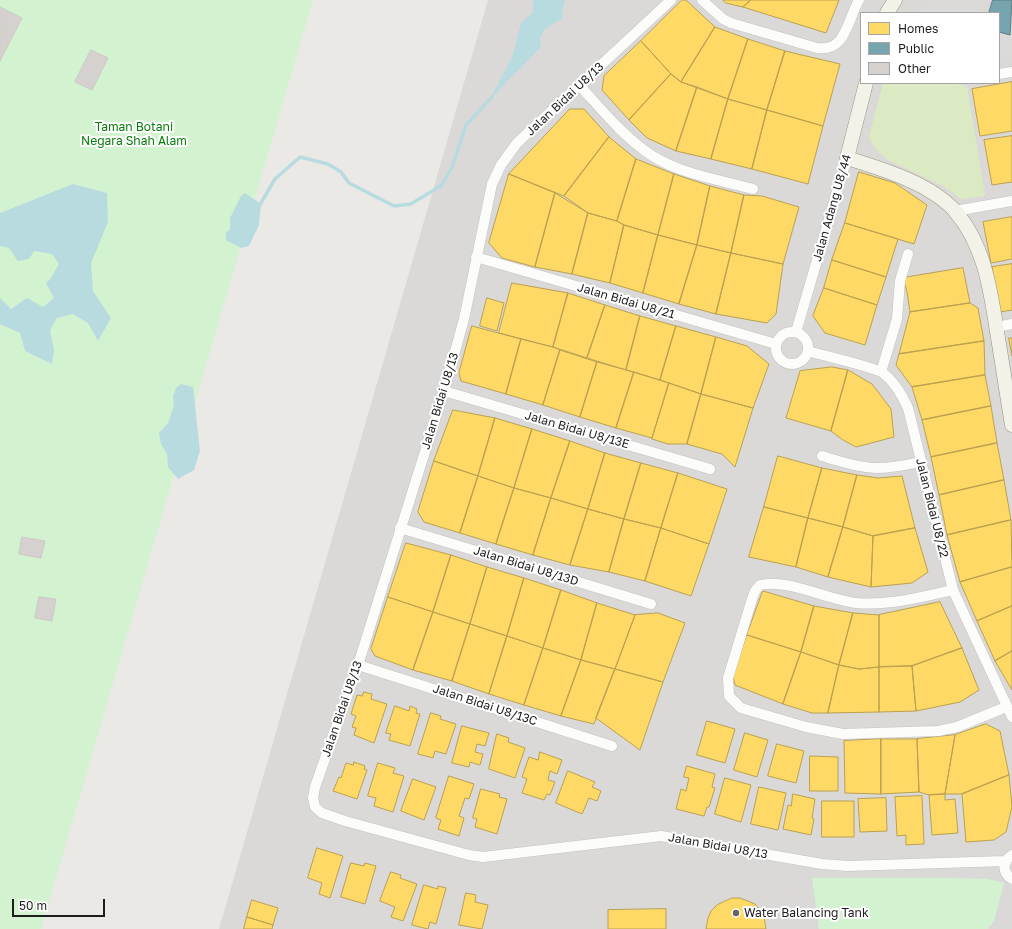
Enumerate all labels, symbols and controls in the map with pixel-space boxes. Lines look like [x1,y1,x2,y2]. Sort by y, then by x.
legend [860,12,1000,84]
text: Homes [898,21,938,36]
text: Public [898,41,934,56]
street label: Jalan Bidai U8/13 [523,59,607,139]
text: Other [898,61,931,76]
park label: Taman Botani Negara Shah Alam [81,120,187,148]
street label: Jalan Adang U8/44 [810,153,854,263]
street label: Jalan Bidai U8/21 [576,280,676,322]
street label: Jalan Bidai U8/13 [418,351,462,451]
street label: Jalan Bidai U8/13E [523,408,631,452]
street label: Jalan Bidai U8/22 [913,457,951,559]
street label: Jalan Bidai U8/13D [472,543,580,589]
street label: Jalan Bidai U8/13 [319,659,365,759]
street label: Jalan Bidai U8/13C [431,681,539,729]
street label: Jalan Bidai U8/13 [667,830,769,862]
scale bar [14,891,107,917]
text: 50 m [19,898,47,913]
place label: Water Balancing Tank [744,906,869,920]
marker: Water Balancing Tank [731,908,741,918]

